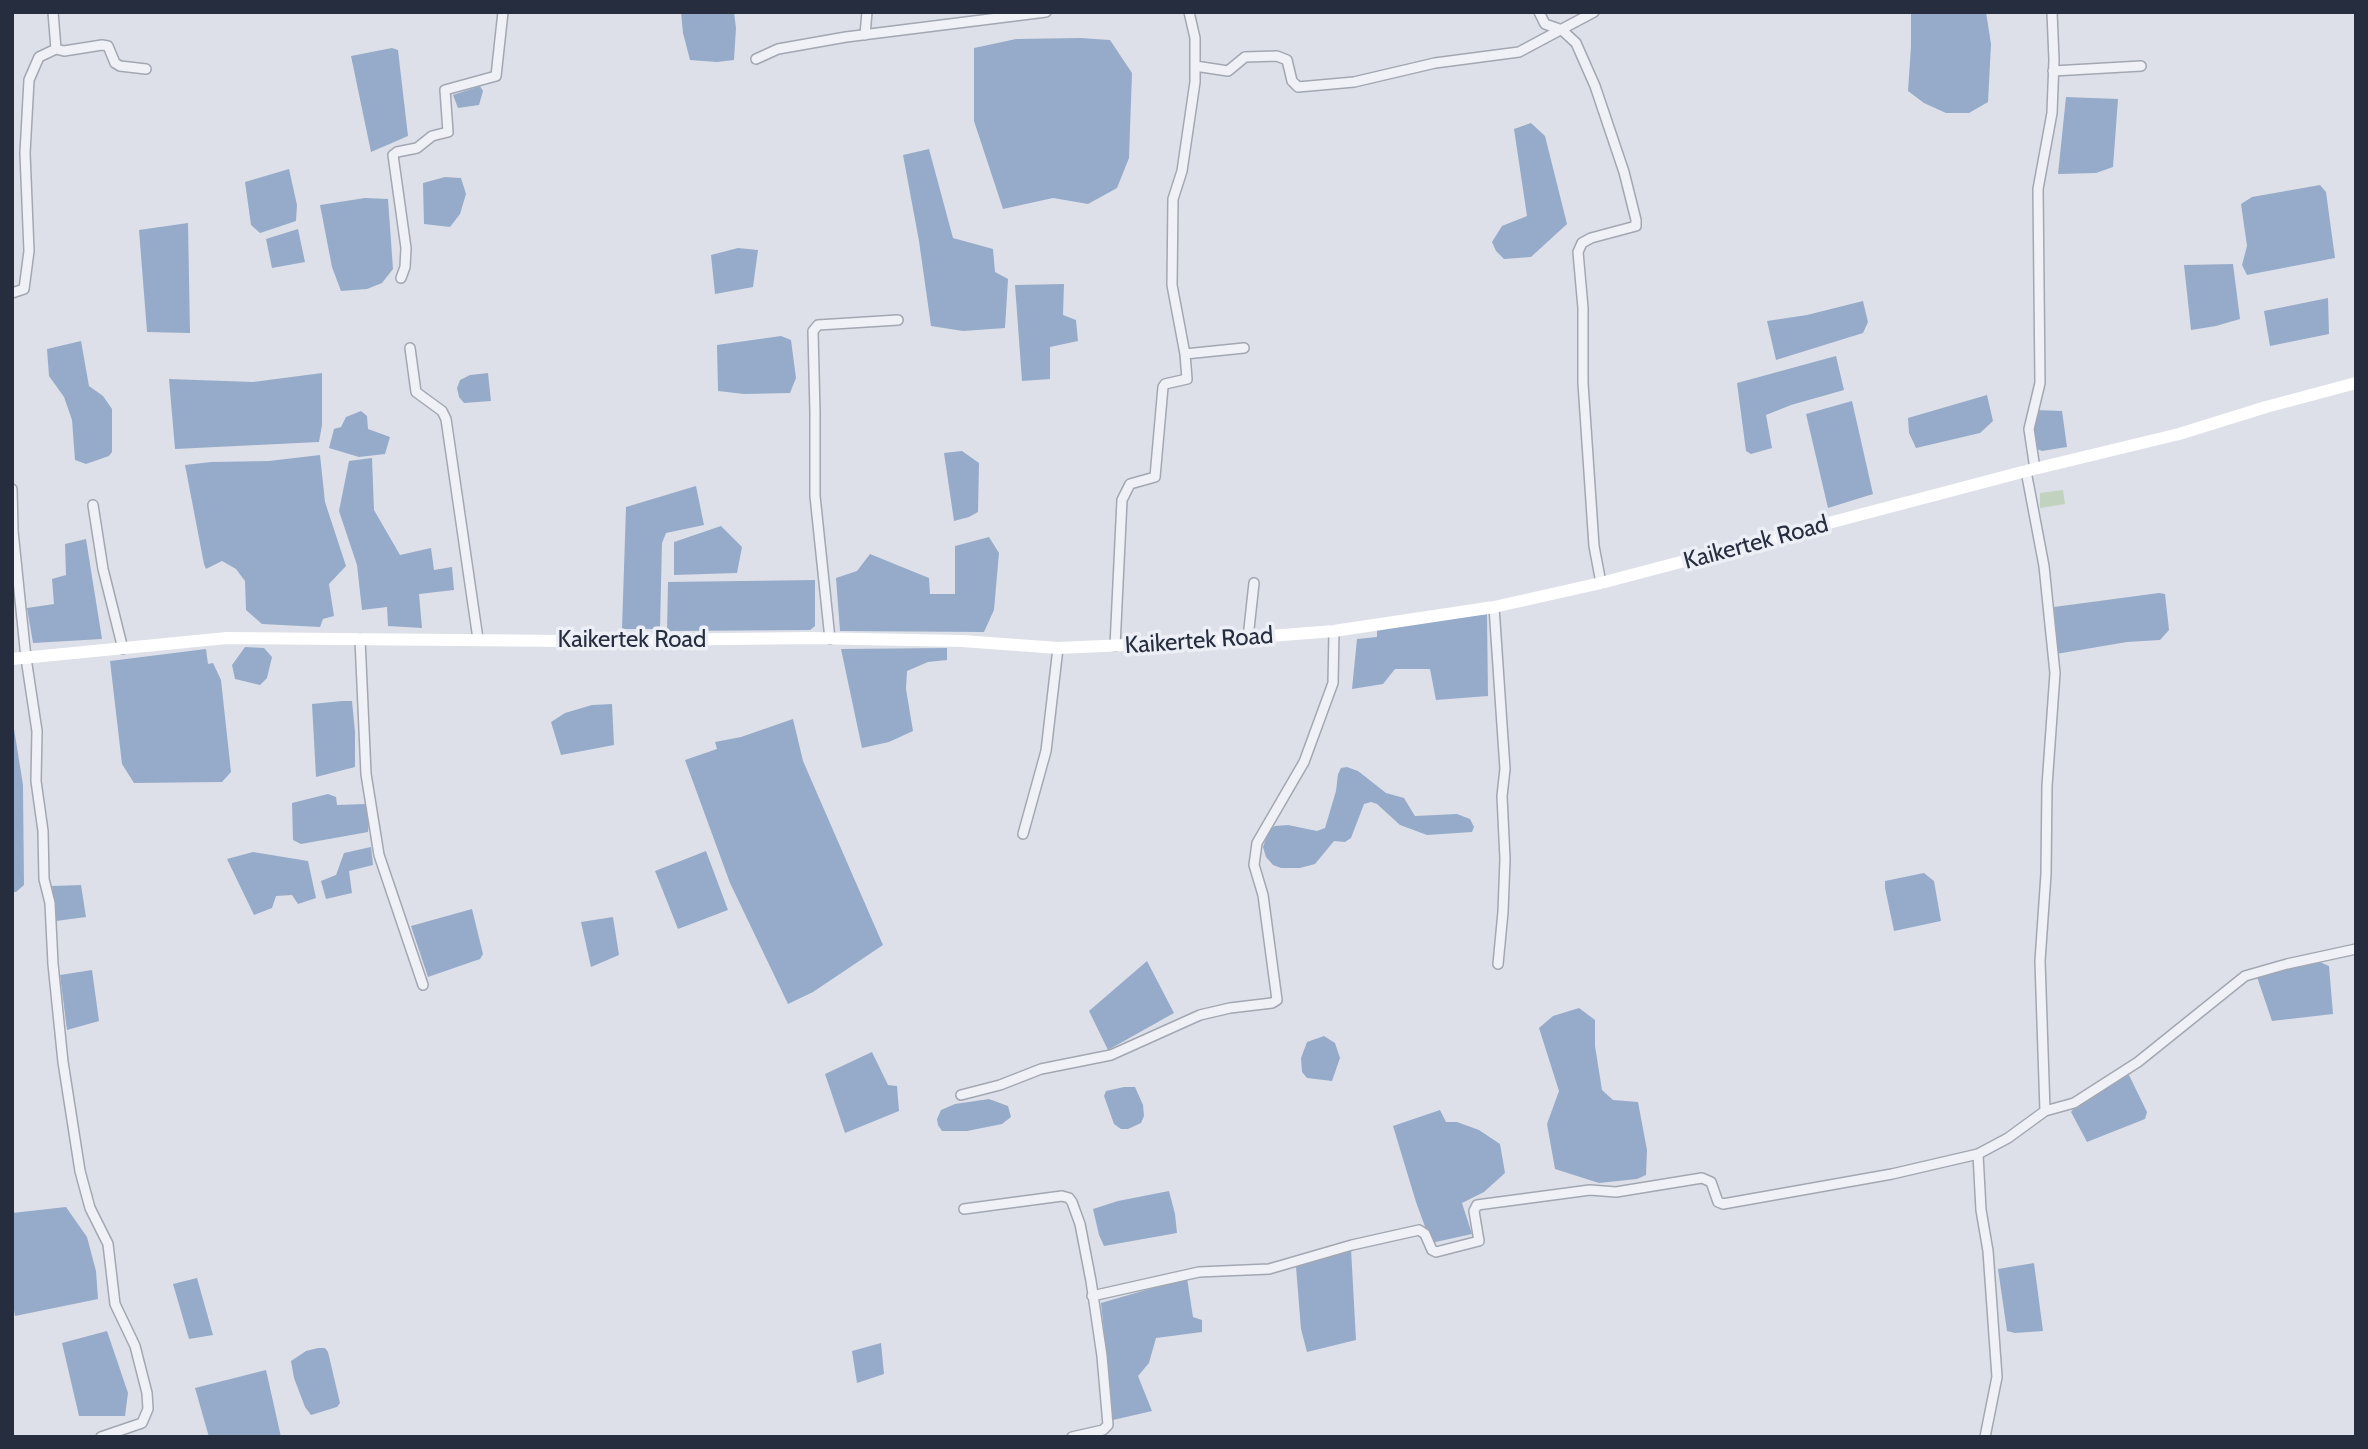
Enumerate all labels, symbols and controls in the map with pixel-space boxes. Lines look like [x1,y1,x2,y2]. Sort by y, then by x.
street label: Kaikertek Road [1680,510,1832,576]
street label: Kaikertek Road [1124,621,1274,661]
street label: Kaikertek Road [558,626,706,654]

